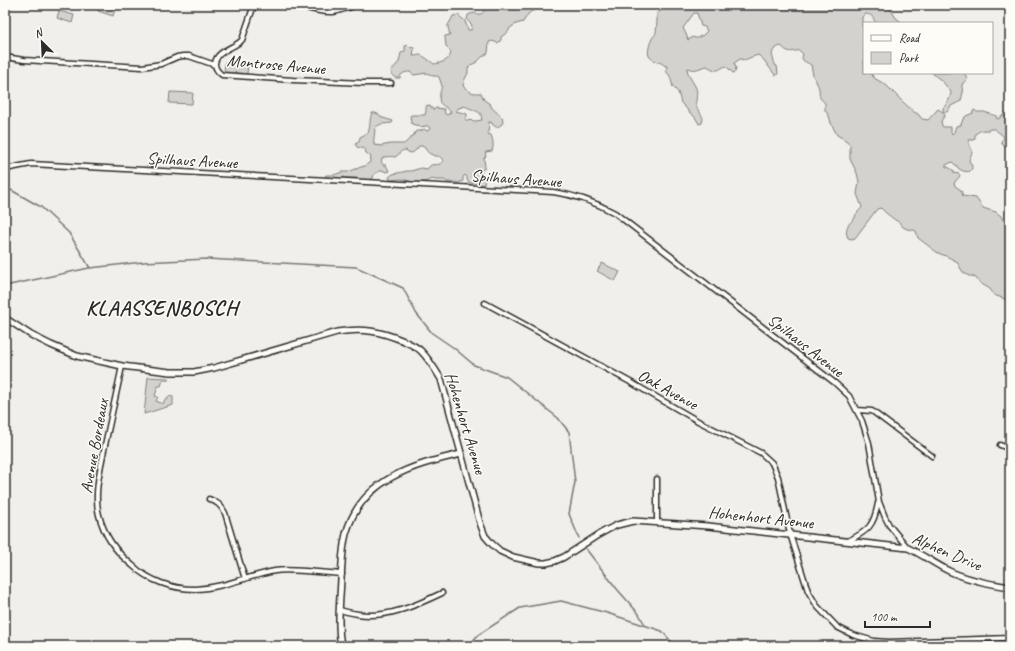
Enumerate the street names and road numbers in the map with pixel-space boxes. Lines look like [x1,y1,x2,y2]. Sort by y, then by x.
street label: Montrose Avenue [226,50,327,79]
street label: Spilhaus Avenue [146,148,239,173]
street label: Spilhaus Avenue [470,165,563,192]
street label: Spilhaus Avenue [764,309,849,382]
street label: Oak Avenue [634,364,703,415]
street label: Hohenhort Avenue [440,370,491,478]
street label: Avenue Bordeaux [76,396,113,495]
street label: Hohenhort Avenue [707,502,816,534]
street label: Alphen Drive [909,528,986,576]

